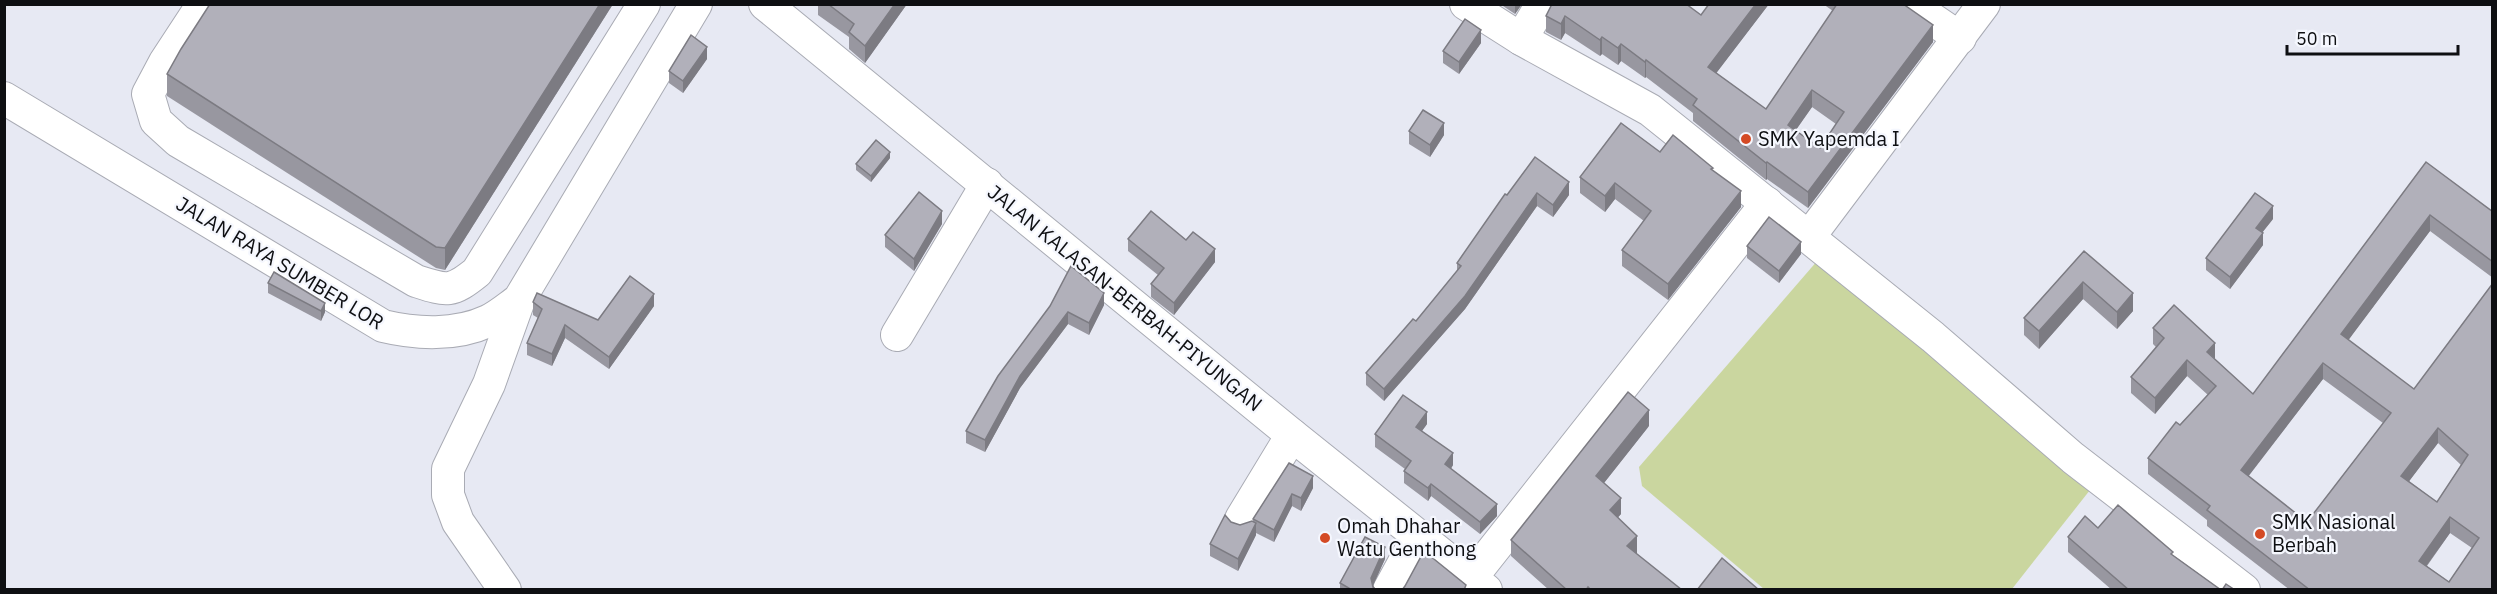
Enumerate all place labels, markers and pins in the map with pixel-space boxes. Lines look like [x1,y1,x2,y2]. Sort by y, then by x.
place label: SMK Yapemda I [1758,125,1900,152]
marker: SMK Yapemda I [1739,132,1753,146]
place label: SMK Nasional Berbah [2272,508,2396,558]
place label: Omah Dhahar Watu Genthong [1337,512,1477,562]
marker: SMK Nasional Berbah [2253,527,2267,541]
marker: Omah Dhahar Watu Genthong [1318,531,1332,545]

